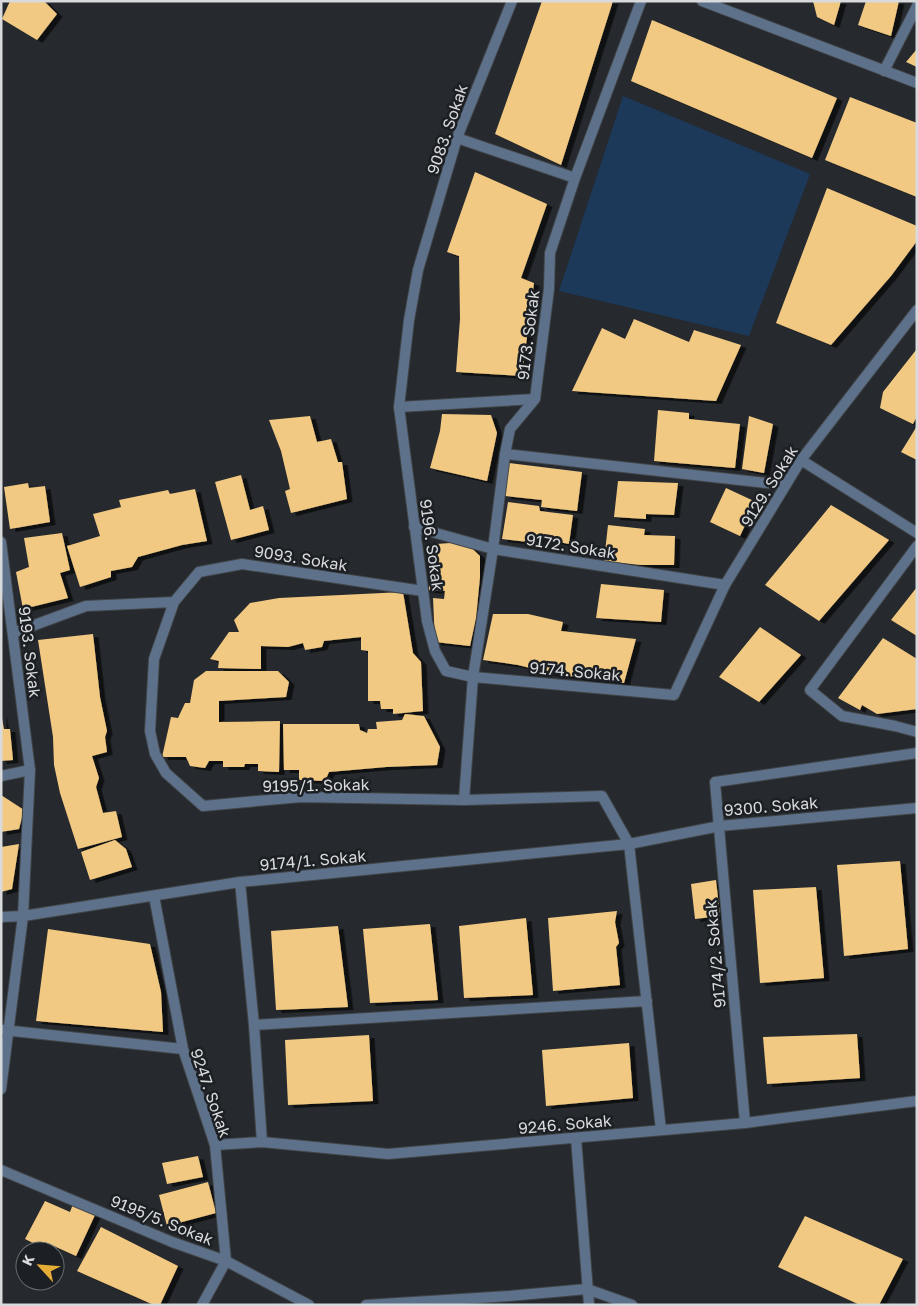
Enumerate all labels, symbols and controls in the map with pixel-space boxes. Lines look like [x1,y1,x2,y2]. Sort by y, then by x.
street label: 9083. Sokak [422,81,472,177]
street label: 9173. Sokak [513,289,543,381]
street label: 9129. Sokak [736,442,802,530]
street label: 9196. Sokak [416,498,448,592]
street label: 9172. Sokak [525,529,617,563]
street label: 9093. Sokak [253,541,349,575]
street label: 9193. Sokak [14,605,46,699]
street label: 9174. Sokak [529,657,621,685]
street label: 9195/1. Sokak [262,774,370,796]
street label: 9300. Sokak [723,792,819,820]
street label: 9174/1. Sokak [259,845,367,875]
street label: 9174/2. Sokak [700,899,730,1009]
street label: 9247. Sokak [186,1046,236,1140]
street label: 9246. Sokak [517,1110,613,1138]
street label: 9195/5. Sokak [108,1190,216,1250]
north arrow [15,1241,65,1291]
text: K [18,1252,38,1268]

